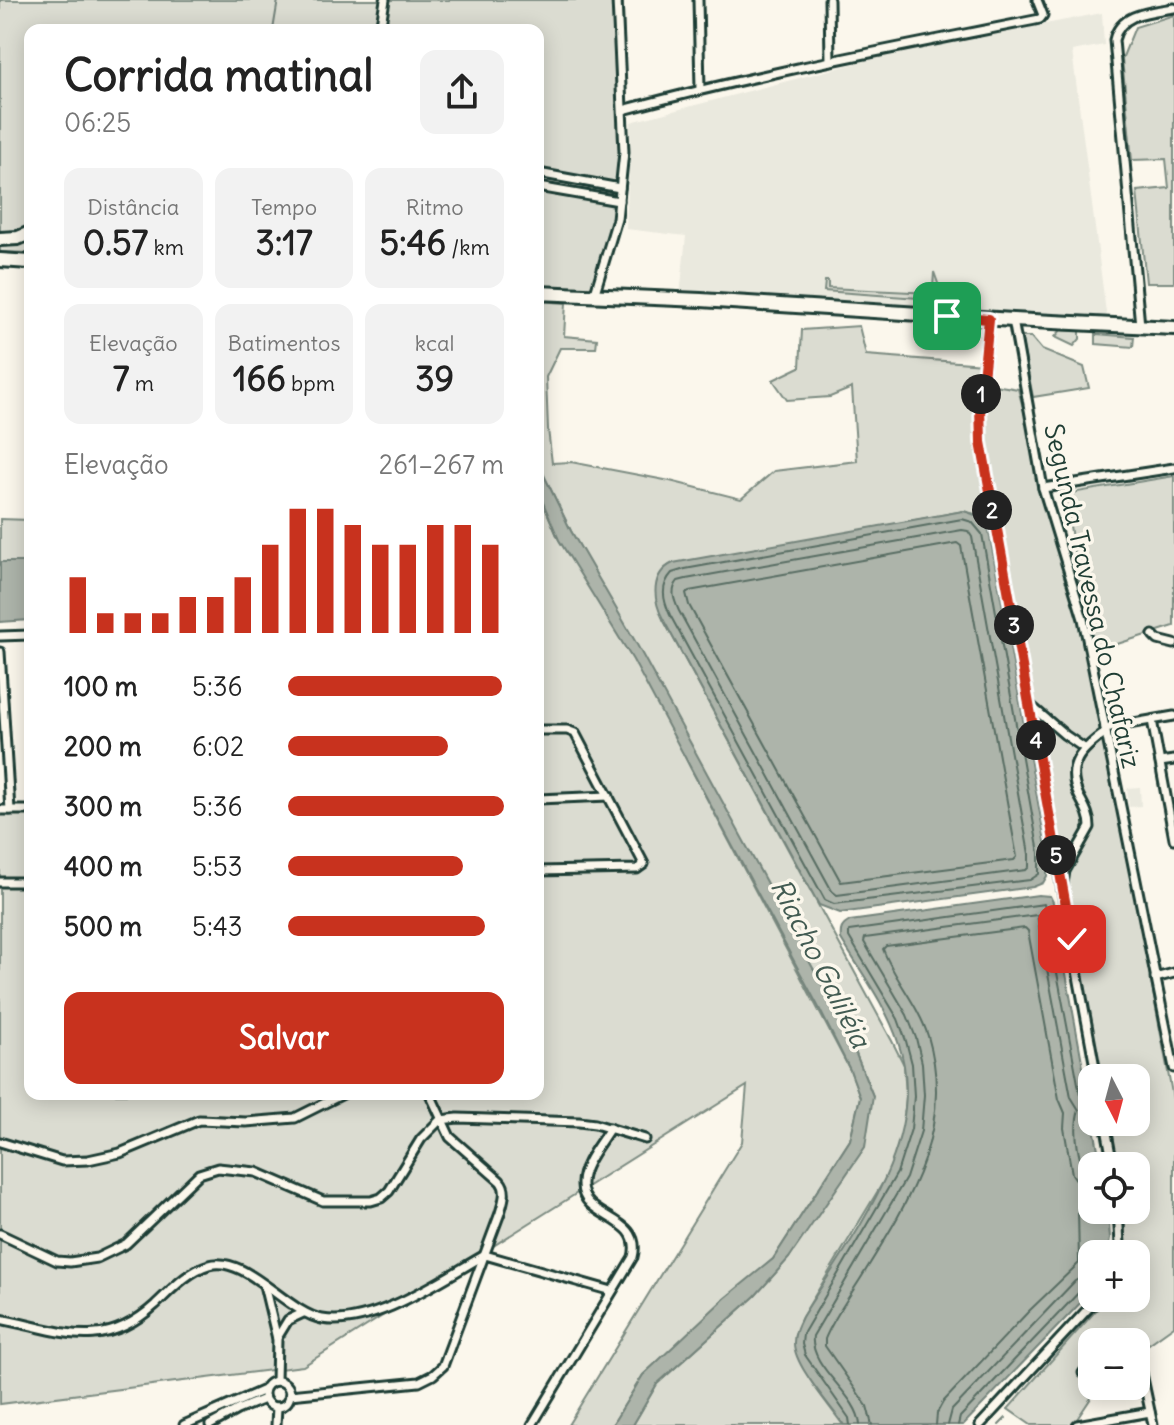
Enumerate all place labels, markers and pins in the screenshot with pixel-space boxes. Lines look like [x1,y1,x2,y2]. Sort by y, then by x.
pin [913,282,981,350]
pin: 1 [961,374,1001,414]
pin: 2 [972,490,1012,530]
pin: 3 [994,605,1034,645]
pin: 4 [1016,720,1056,760]
pin: 5 [1036,835,1076,875]
pin [1038,905,1106,973]

